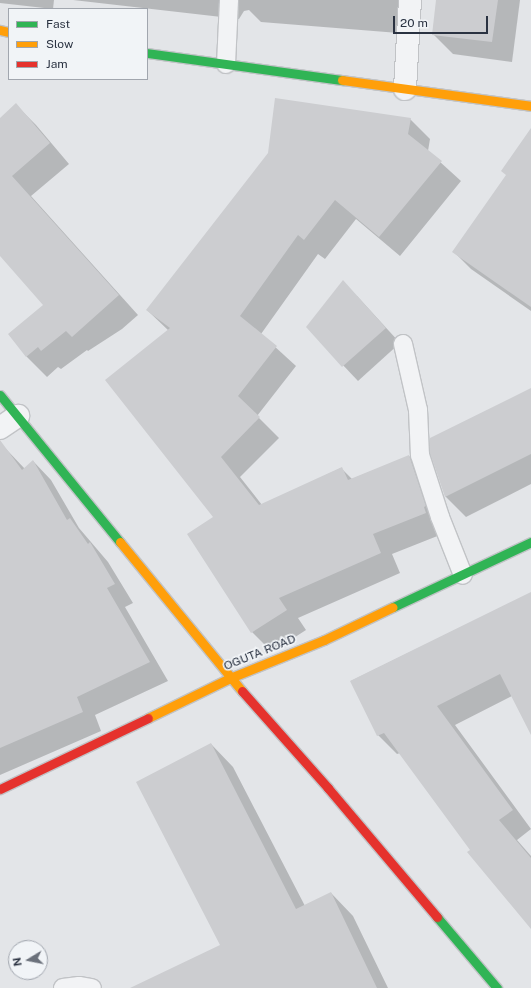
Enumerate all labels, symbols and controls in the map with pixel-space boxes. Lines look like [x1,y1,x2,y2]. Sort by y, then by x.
legend [8,8,148,80]
scale bar [395,8,490,34]
text: 20 m [400,16,428,30]
text: Fast [46,17,70,31]
text: Slow [46,37,73,51]
text: Jam [46,57,68,71]
street label: OGUTA ROAD [222,632,298,674]
north arrow [8,940,48,980]
text: N [11,957,24,967]

